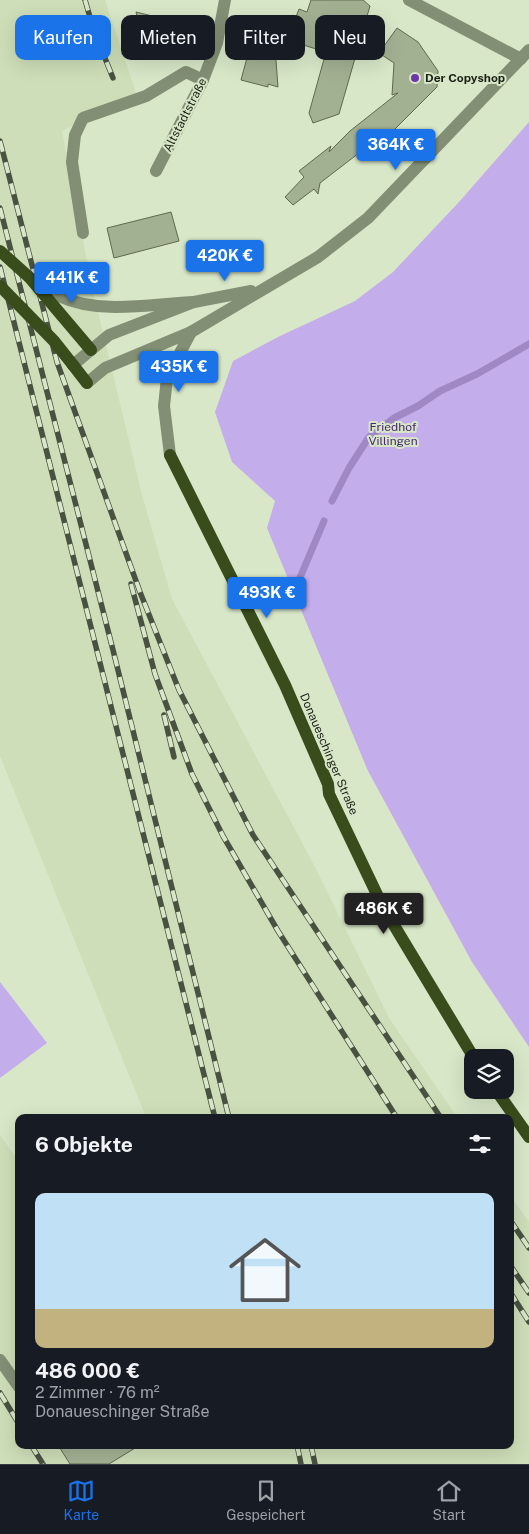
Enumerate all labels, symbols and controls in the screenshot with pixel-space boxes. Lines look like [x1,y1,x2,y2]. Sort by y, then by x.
chip: Kaufen [15,15,111,60]
chip: Mieten [121,15,215,60]
chip: Filter [225,15,305,60]
chip: Neu [315,15,385,60]
place label: Der Copyshop [425,71,505,85]
marker: Der Copyshop [409,72,421,84]
street label: Altstadtstraße [160,76,210,154]
pin: 364K € [355,128,437,171]
text: 364K € [367,135,425,154]
pin: 420K € [184,240,266,282]
text: 420K € [197,246,253,265]
pin: 441K € [31,262,113,304]
text: 441K € [45,268,99,287]
pin: 435K € [138,350,220,393]
text: 435K € [150,357,208,376]
park label: Friedhof Villingen [368,420,418,448]
pin: 493K € [226,576,308,619]
text: 493K € [238,583,296,602]
street label: Donaueschinger Straße [297,691,361,817]
pin: 486K € [343,892,425,935]
text: 486K € [355,899,413,918]
map controls [464,1049,514,1099]
button: layers [464,1049,514,1099]
icon: filters [466,1130,494,1158]
text: 6 Objekte [35,1132,133,1157]
icon: home [220,1225,310,1315]
text: 486 000 € [35,1358,140,1383]
text: 2 Zimmer · 76 m² [35,1383,160,1402]
text: Donaueschinger Straße [35,1402,210,1421]
tab: Karte [64,1477,99,1523]
tab: Gespeichert [226,1477,305,1523]
tab: Start [433,1477,465,1523]

